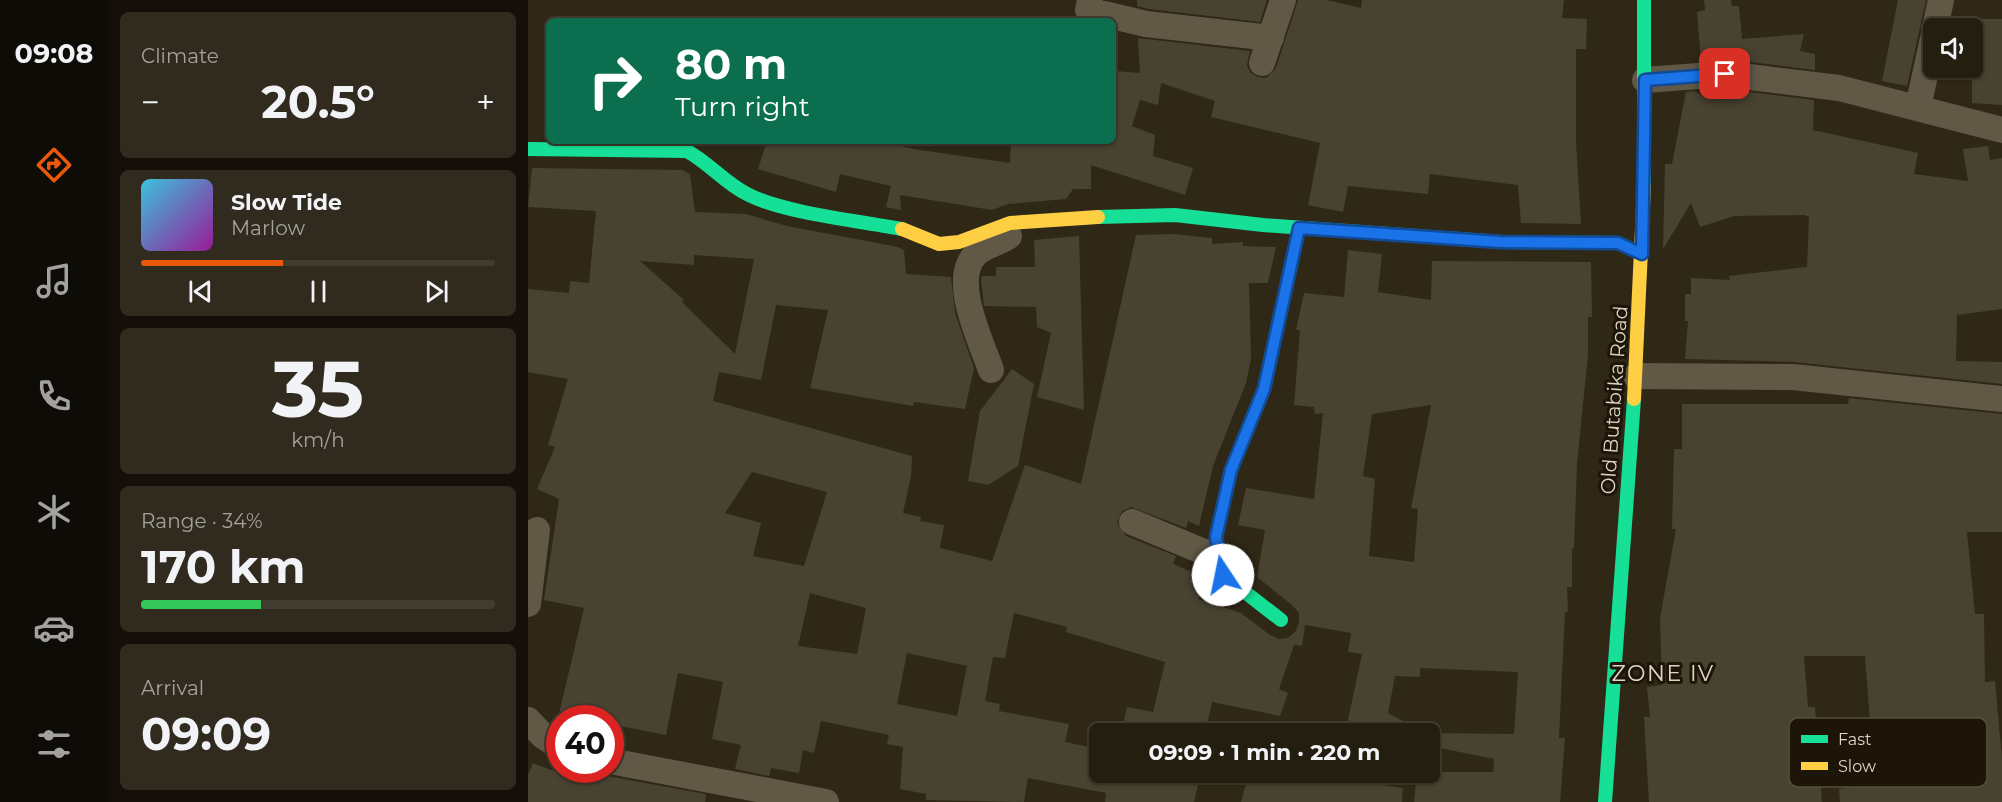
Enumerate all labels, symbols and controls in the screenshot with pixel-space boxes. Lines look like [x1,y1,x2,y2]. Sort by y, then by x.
map controls [1923,18,1983,78]
button: sound [1923,18,1983,78]
text: 09:08 [15,37,93,70]
text: 80 m [675,38,787,90]
icon: right [576,42,654,120]
text: Climate [141,44,219,68]
pin [1699,48,1750,99]
icon: arrive [1708,57,1741,90]
text: 20.5° [261,74,375,129]
text: − [141,82,160,122]
text: + [476,82,495,122]
text: Turn right [675,90,810,123]
icon: directions [33,144,75,186]
text: Slow Tide [231,189,342,216]
text: Marlow [231,216,305,240]
icon: music [33,260,75,302]
icon: previous [184,275,217,308]
icon: pause [302,275,335,308]
icon: next [420,275,453,308]
street label: Old Butabika Road [1595,305,1633,495]
text: 35 [272,341,364,437]
icon: phone [33,375,75,417]
text: km/h [291,428,345,452]
icon: climate [33,491,75,533]
text: Range · 34% [141,509,262,533]
text: 170 km [141,539,305,594]
position arrow [1191,543,1255,607]
icon: car [33,607,75,649]
district label: ZONE IV [1611,660,1715,687]
text: Arrival [141,676,204,700]
speed limit sign: 40 [546,705,624,783]
text: 09:09 [141,706,271,761]
legend [1789,718,1987,787]
icon: filters [33,723,75,765]
text: Fast [1838,730,1872,749]
text: 09:09 · 1 min · 220 m [1149,739,1380,766]
text: Slow [1838,757,1876,776]

